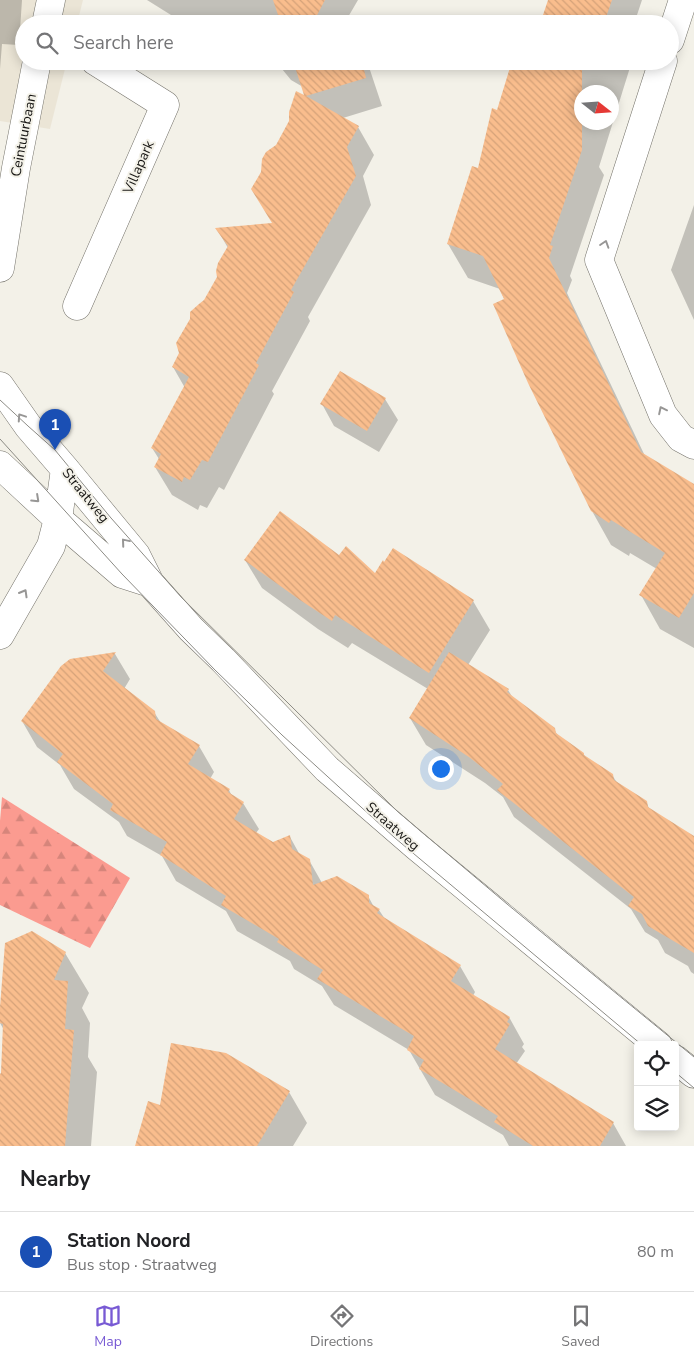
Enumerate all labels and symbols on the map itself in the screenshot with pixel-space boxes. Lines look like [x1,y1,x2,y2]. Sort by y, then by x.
north arrow [574,85,619,130]
street label: Ceintuurbaan [6,92,41,178]
street label: Villapark [118,137,159,198]
one-way arrow [599,240,609,248]
one-way arrow [658,406,668,415]
pin: 1 [39,409,71,450]
one-way arrow [18,413,27,422]
street label: Straatweg [58,464,114,527]
one-way arrow [30,493,39,502]
one-way arrow [121,538,130,547]
one-way arrow [18,589,28,598]
your location [428,756,454,782]
street label: Straatweg [362,798,424,855]

